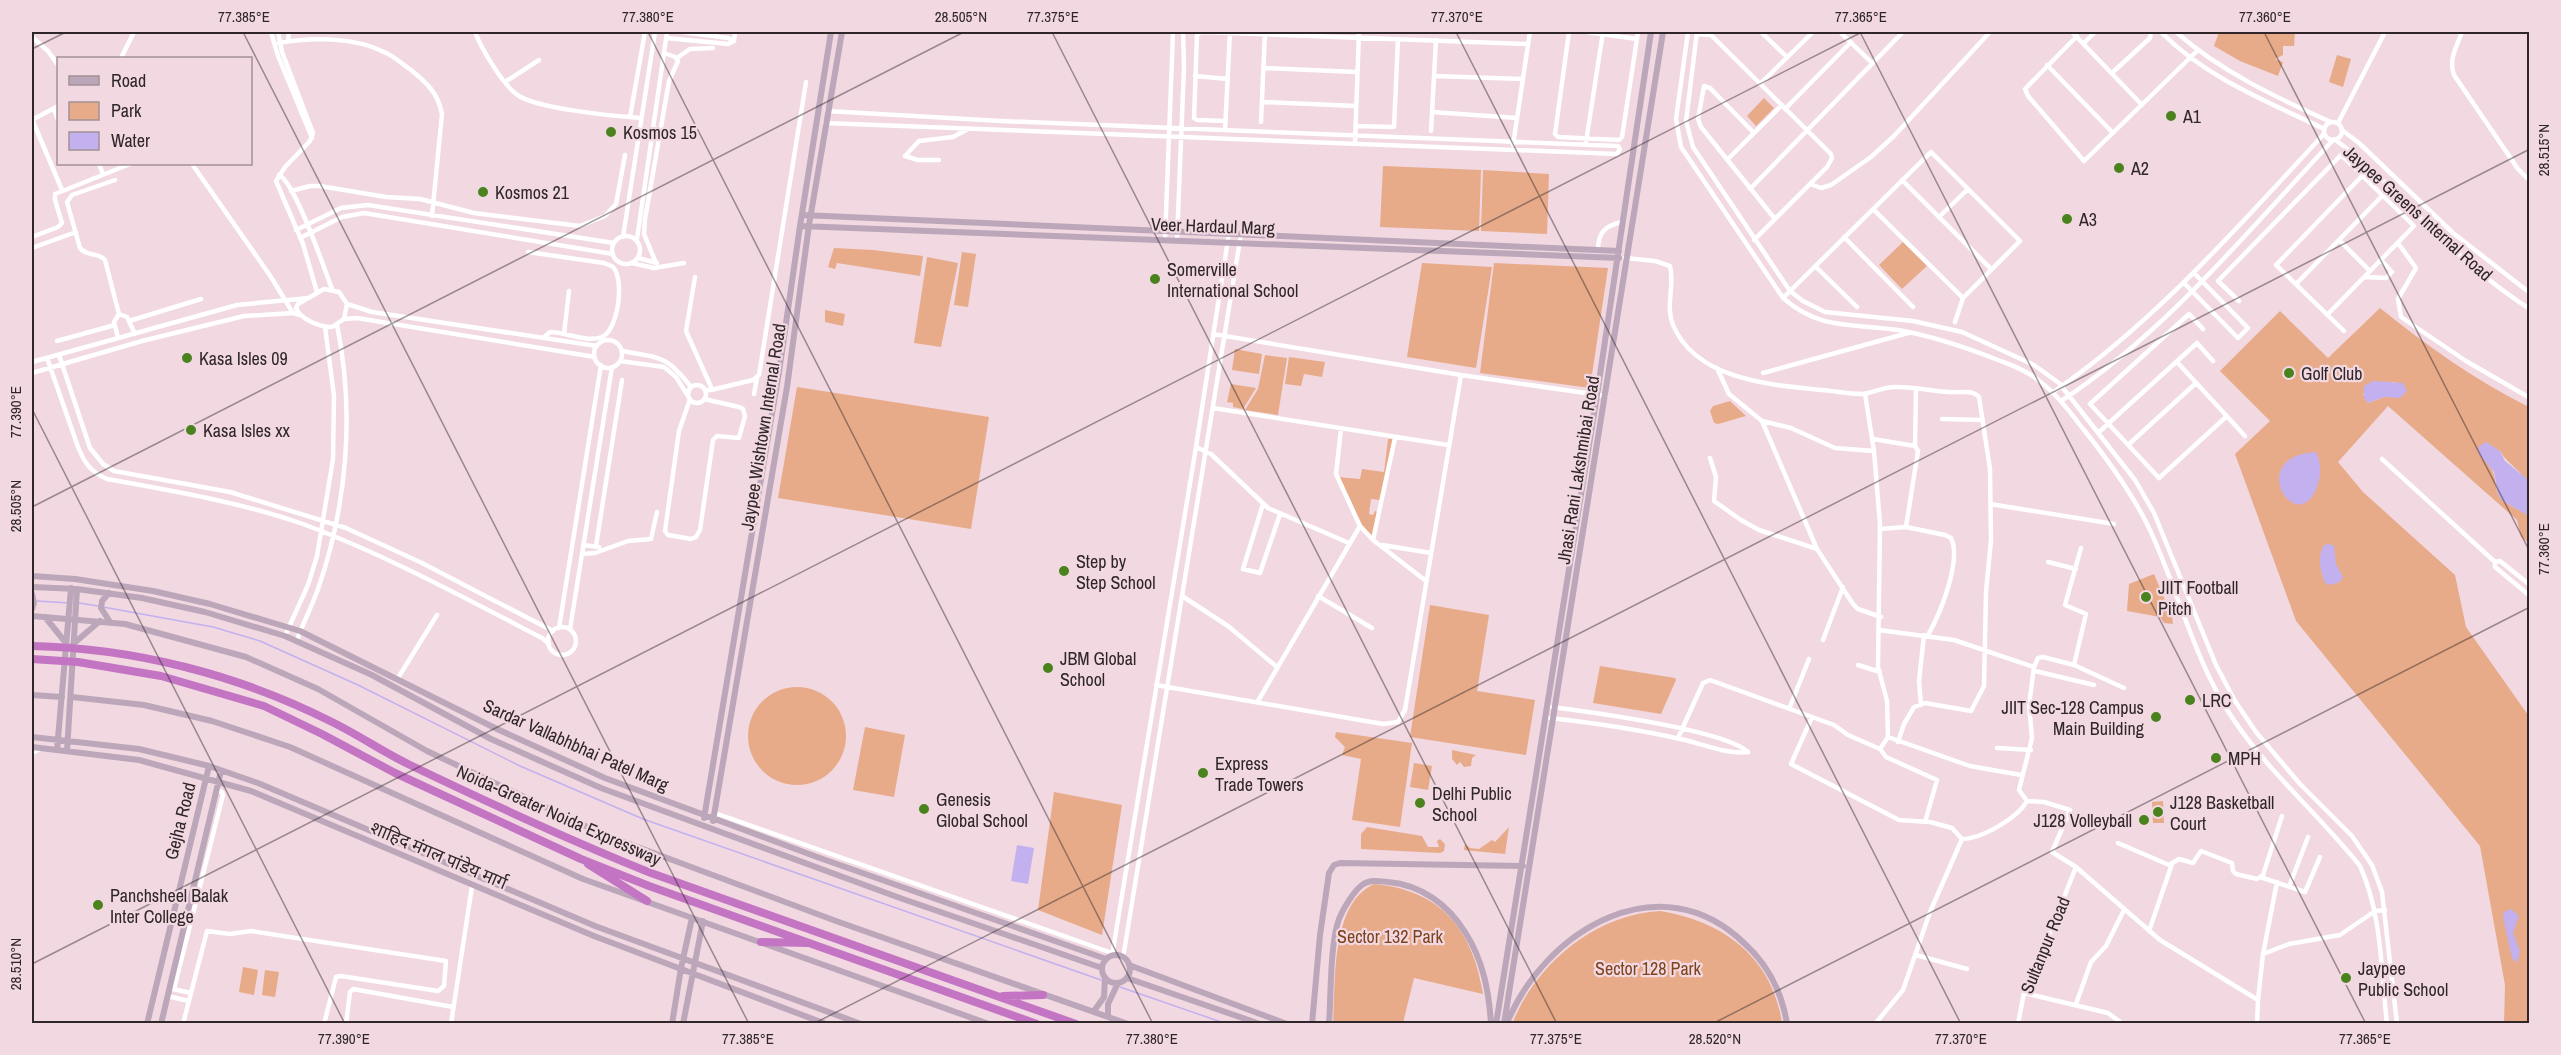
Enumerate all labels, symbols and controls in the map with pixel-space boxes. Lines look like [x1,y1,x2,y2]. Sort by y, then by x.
text: 77.385°E [218,6,270,27]
text: 77.380°E [622,6,674,27]
text: 28.505°N [935,6,987,27]
text: 77.375°E [1027,6,1079,27]
text: 77.370°E [1431,6,1483,27]
text: 77.365°E [1835,6,1887,27]
text: 77.360°E [2239,6,2291,27]
legend [57,57,252,165]
text: Road [111,68,146,93]
text: Park [111,98,142,123]
place label: A1 [2182,104,2202,129]
marker: A1 [2164,109,2178,123]
place label: Kosmos 15 [623,120,697,145]
text: 28.515°N [2533,124,2554,176]
marker: Kosmos 15 [604,125,618,139]
text: Water [111,128,150,153]
street label: Jaypee Greens Internal Road [2338,139,2498,287]
place label: A2 [2130,156,2149,181]
marker: A2 [2112,161,2126,175]
place label: Kosmos 21 [495,180,570,205]
marker: Kosmos 21 [476,185,490,199]
place label: A3 [2078,207,2097,232]
street label: Veer Hardaul Marg [1151,211,1276,241]
marker: A3 [2060,212,2074,226]
place label: Somerville International School [1167,257,1298,303]
marker: Somerville International School [1148,272,1162,286]
street label: Jaypee Wishtown Internal Road [734,322,792,532]
place label: Kasa Isles 09 [199,346,288,371]
marker: Kasa Isles 09 [180,351,194,365]
place label: Golf Club [2301,361,2363,386]
marker: Golf Club [2282,366,2296,380]
street label: Jhasi Rani Lakshmibai Road [1551,374,1605,566]
text: 77.390°E [5,386,26,438]
place label: Kasa Isles xx [203,418,291,443]
marker: Kasa Isles xx [184,423,198,437]
text: 28.505°N [5,480,26,532]
text: 77.360°E [2533,523,2554,575]
place label: Step by Step School [1076,549,1156,595]
marker: Step by Step School [1057,564,1071,578]
place label: JIIT Football Pitch [2158,575,2238,621]
marker: JIIT Football Pitch [2139,590,2153,604]
place label: JBM Global School [1060,646,1136,692]
marker: JBM Global School [1041,661,1055,675]
place label: LRC [2202,688,2232,713]
street label: Sardar Vallabhbhai Patel Marg [479,693,674,798]
marker: LRC [2183,693,2197,707]
place label: JIIT Sec-128 Campus Main Building [2002,695,2145,741]
marker: JIIT Sec-128 Campus Main Building [2149,710,2163,724]
place label: MPH [2228,746,2261,771]
place label: Express Trade Towers [1215,751,1304,797]
marker: MPH [2209,751,2223,765]
street label: Noida-Greater Noida Expressway [453,759,666,872]
marker: Express Trade Towers [1196,766,1210,780]
street label: Gejha Road [158,780,202,862]
place label: Delhi Public School [1432,781,1512,827]
place label: Genesis Global School [936,787,1028,833]
place label: J128 Basketball Court [2170,790,2274,836]
marker: Delhi Public School [1413,796,1427,810]
marker: Genesis Global School [917,802,931,816]
marker: J128 Basketball Court [2151,805,2165,819]
place label: J128 Volleyball [2034,808,2132,833]
marker: J128 Volleyball [2137,813,2151,827]
street label: शाहिद मंगल पांडेय मार्ग [367,815,512,896]
place label: Panchsheel Balak Inter College [110,883,229,929]
street label: Sultanpur Road [2014,893,2076,997]
marker: Panchsheel Balak Inter College [91,898,105,912]
park label: Sector 132 Park [1337,924,1444,949]
text: 28.510°N [5,938,26,990]
park label: Sector 128 Park [1595,956,1702,981]
place label: Jaypee Public School [2358,956,2448,1002]
marker: Jaypee Public School [2339,971,2353,985]
text: 77.390°E [318,1028,370,1049]
text: 77.385°E [722,1028,774,1049]
text: 77.380°E [1126,1028,1178,1049]
text: 77.375°E [1530,1028,1582,1049]
text: 28.520°N [1689,1028,1741,1049]
text: 77.370°E [1935,1028,1987,1049]
text: 77.365°E [2339,1028,2391,1049]

